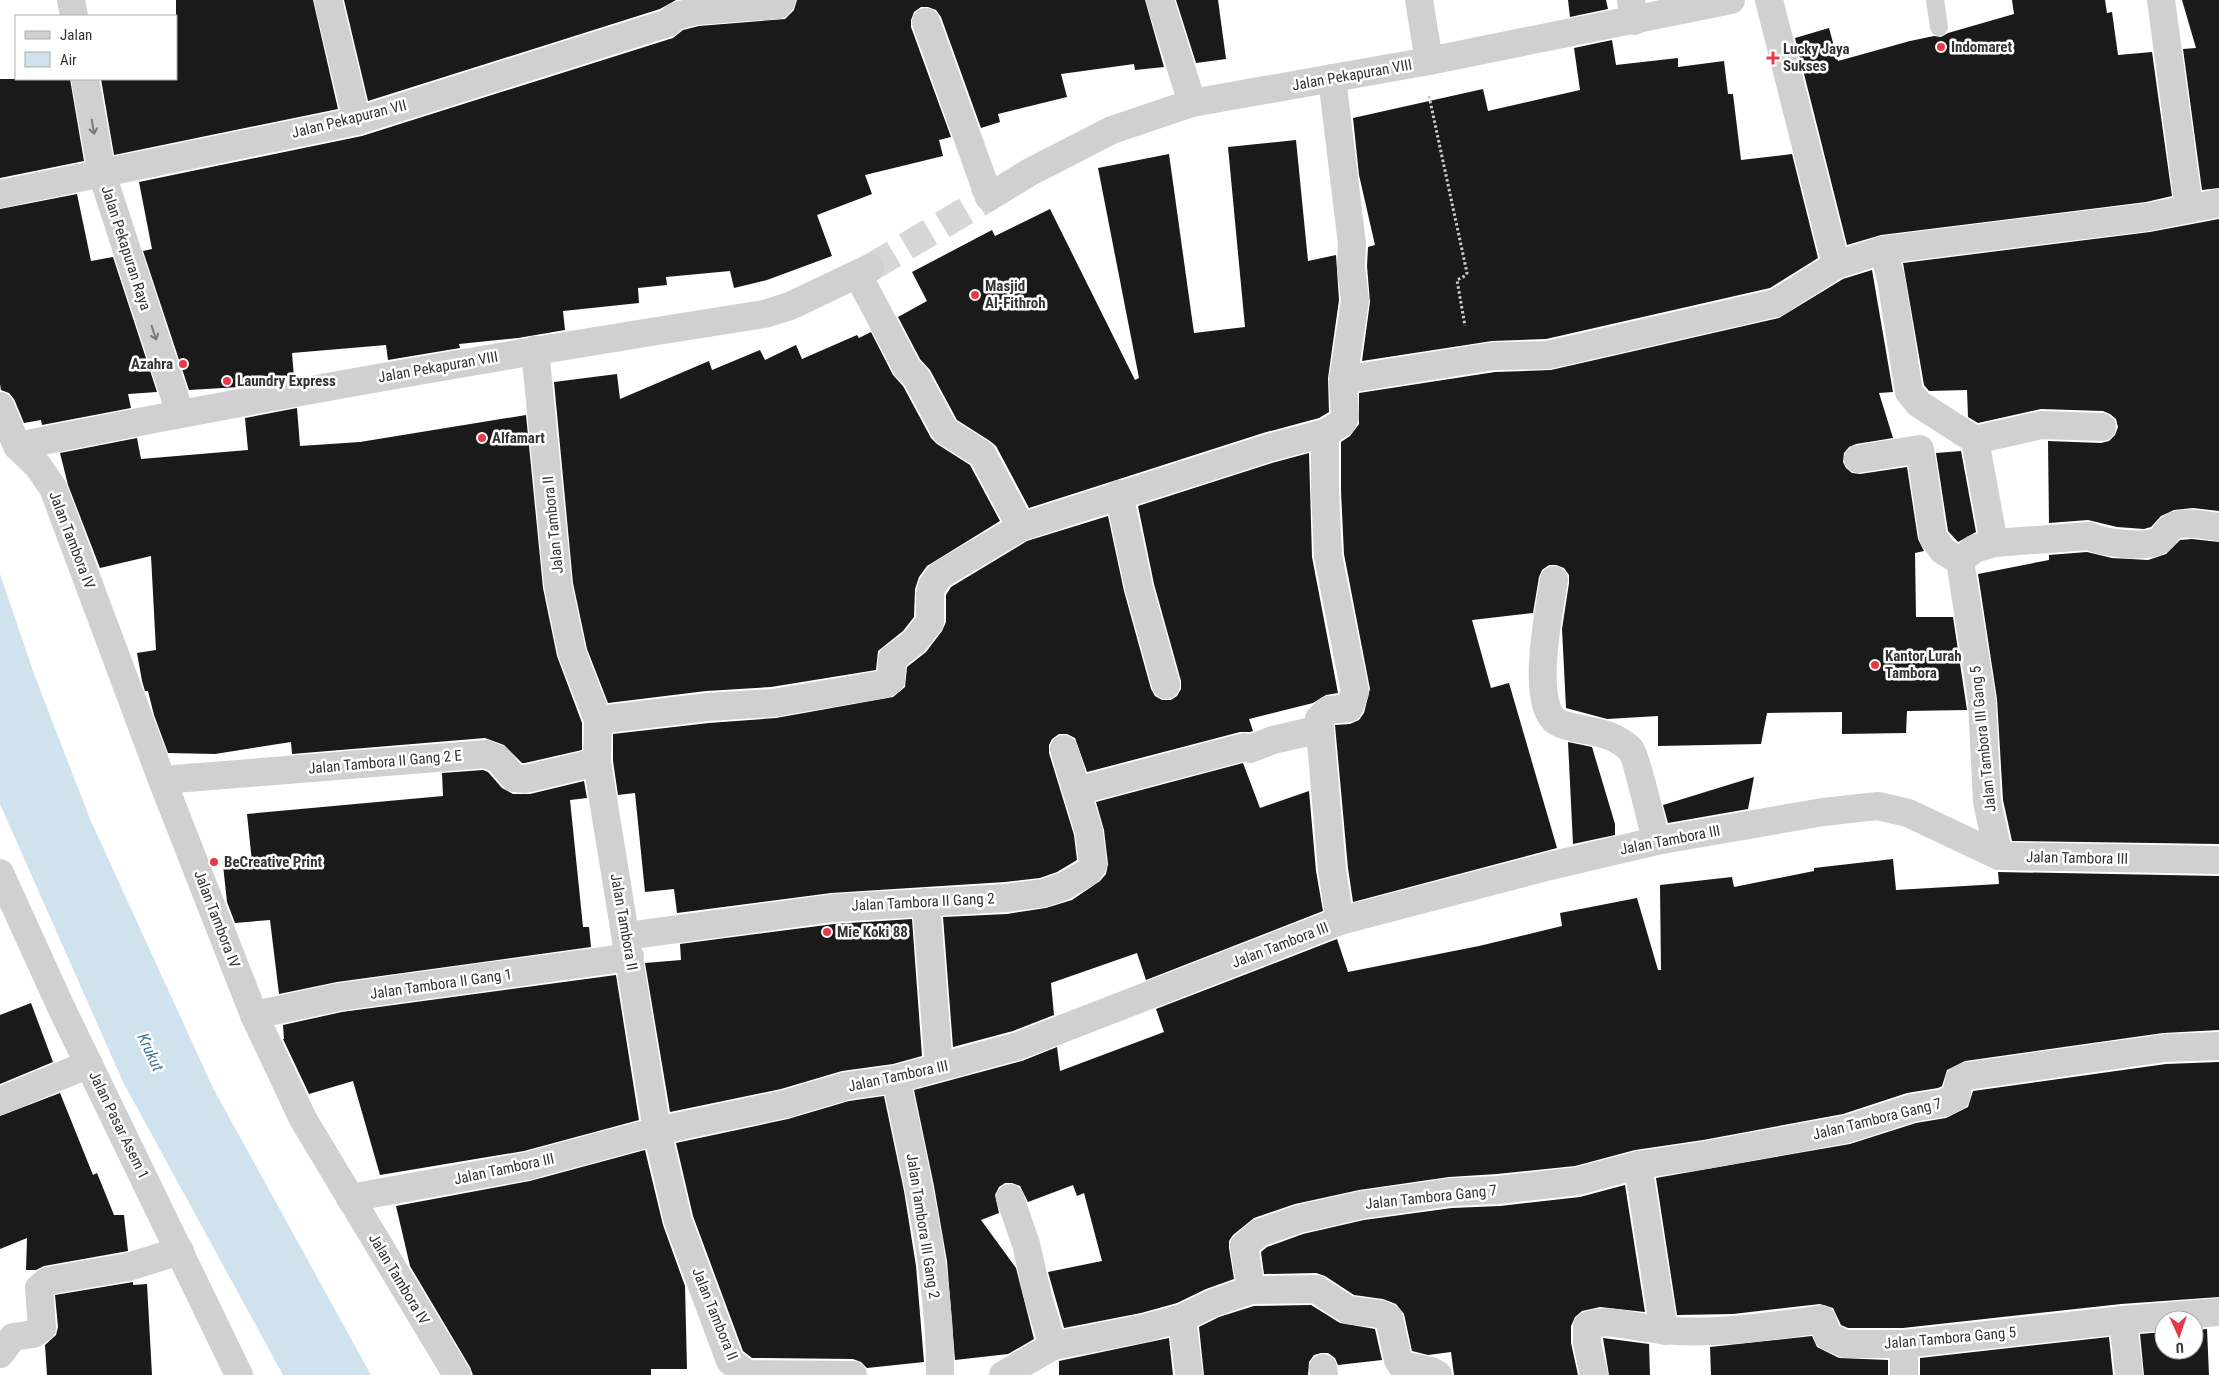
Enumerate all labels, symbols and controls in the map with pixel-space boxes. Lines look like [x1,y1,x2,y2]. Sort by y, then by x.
legend [15,15,178,80]
text: Jalan [60,26,92,44]
place label: Indomaret [1951,38,2013,56]
place label: Lucky Jaya Sukses [1783,40,1850,75]
marker: Indomaret [1935,41,1947,53]
text: Air [60,51,77,69]
marker: Lucky Jaya Sukses [1767,52,1779,64]
street label: Jalan Pekapuran VIII [1291,56,1413,94]
street label: Jalan Pekapuran VII [290,96,408,142]
one-way arrow [89,118,99,134]
street label: Jalan Pekapuran Raya [97,183,155,313]
place label: Masjid Al-Fithroh [985,277,1046,312]
marker: Masjid Al-Fithroh [969,289,981,301]
one-way arrow [149,324,159,340]
street label: Jalan Pekapuran VIII [377,348,499,386]
place label: Azahra [131,355,173,373]
marker: Azahra [177,358,189,370]
place label: Laundry Express [237,372,336,390]
marker: Laundry Express [221,375,233,387]
place label: Alfamart [492,429,545,447]
marker: Alfamart [476,432,488,444]
street label: Jalan Tambora II [539,475,567,575]
street label: Jalan Tambora IV [45,489,99,592]
place label: Kantor Lurah Tambora [1885,647,1962,682]
marker: Kantor Lurah Tambora [1869,659,1881,671]
street label: Jalan Tambora III Gang 5 [1966,665,2000,813]
street label: Jalan Tambora II Gang 2 E [307,746,463,778]
street label: Jalan Tambora III [1618,821,1722,859]
street label: Jalan Tambora III [2026,848,2128,868]
place label: BeCreative Print [224,853,323,871]
marker: BeCreative Print [208,856,220,868]
street label: Jalan Tambora IV [190,868,244,971]
street label: Jalan Tambora II [607,872,641,972]
street label: Jalan Tambora II Gang 2 [851,889,995,915]
street label: Jalan Tambora III [1229,918,1331,972]
place label: Mie Koki 88 [837,923,908,941]
marker: Mie Koki 88 [821,926,833,938]
street label: Jalan Tambora II Gang 1 [369,965,513,1003]
water label: Krukut [134,1030,168,1075]
street label: Jalan Tambora III [846,1057,950,1095]
street label: Jalan Pasar Asem 1 [85,1068,153,1182]
street label: Jalan Tambora Gang 7 [1811,1094,1943,1144]
street label: Jalan Tambora III [452,1150,556,1188]
street label: Jalan Tambora III Gang 2 [903,1152,943,1300]
street label: Jalan Tambora Gang 7 [1364,1181,1498,1213]
street label: Jalan Tambora IV [365,1230,434,1328]
street label: Jalan Tambora II [688,1265,742,1363]
north arrow [2154,1310,2204,1360]
street label: Jalan Tambora Gang 5 [1883,1323,2017,1353]
text: U [2175,1340,2184,1356]

